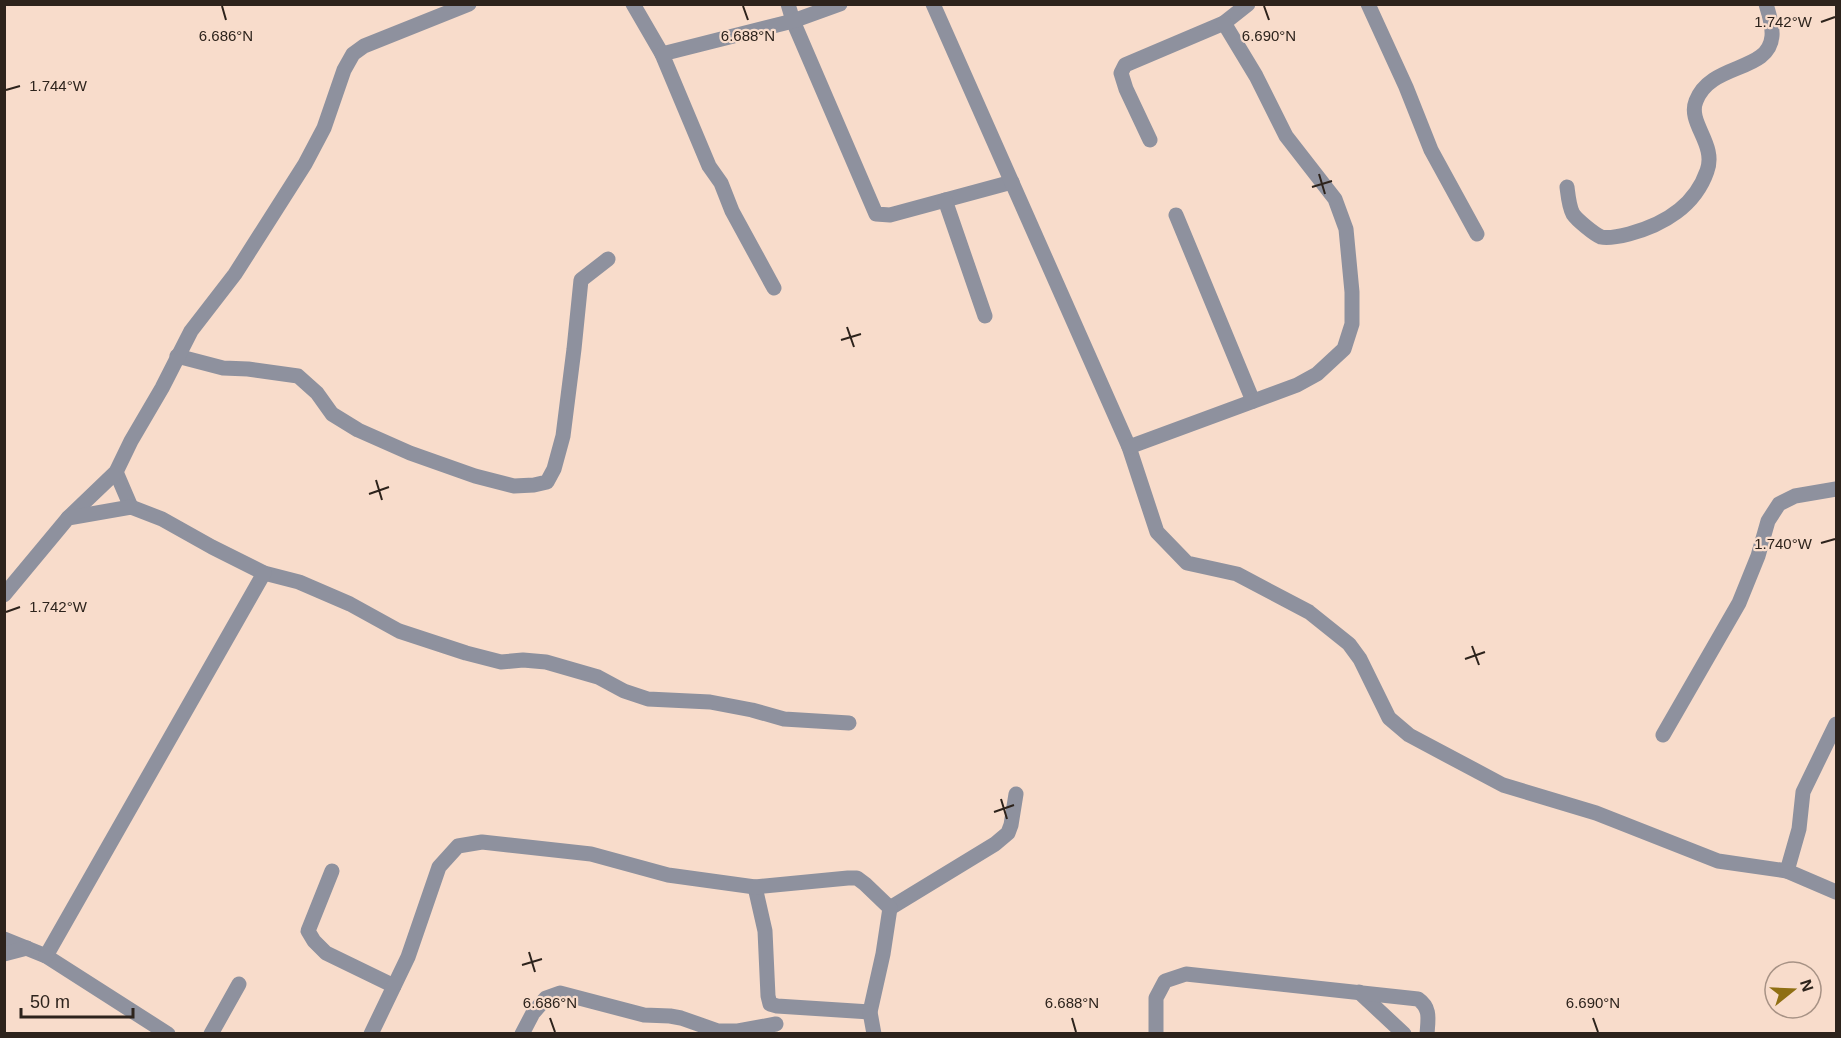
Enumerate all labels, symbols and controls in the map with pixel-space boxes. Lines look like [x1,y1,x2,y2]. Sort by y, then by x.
text: 1.742°W [1754,13,1813,30]
text: 6.686°N [199,27,253,44]
text: 6.688°N [721,27,775,44]
text: 6.690°N [1242,27,1296,44]
text: 1.744°W [29,77,88,94]
text: 1.740°W [1754,535,1813,552]
text: 1.742°W [29,598,88,615]
north arrow [1763,960,1823,1020]
text: N [1797,977,1817,994]
scale bar [21,981,134,1019]
text: 50 m [30,992,70,1012]
text: 6.686°N [523,994,577,1011]
text: 6.688°N [1045,994,1099,1011]
text: 6.690°N [1566,994,1620,1011]

